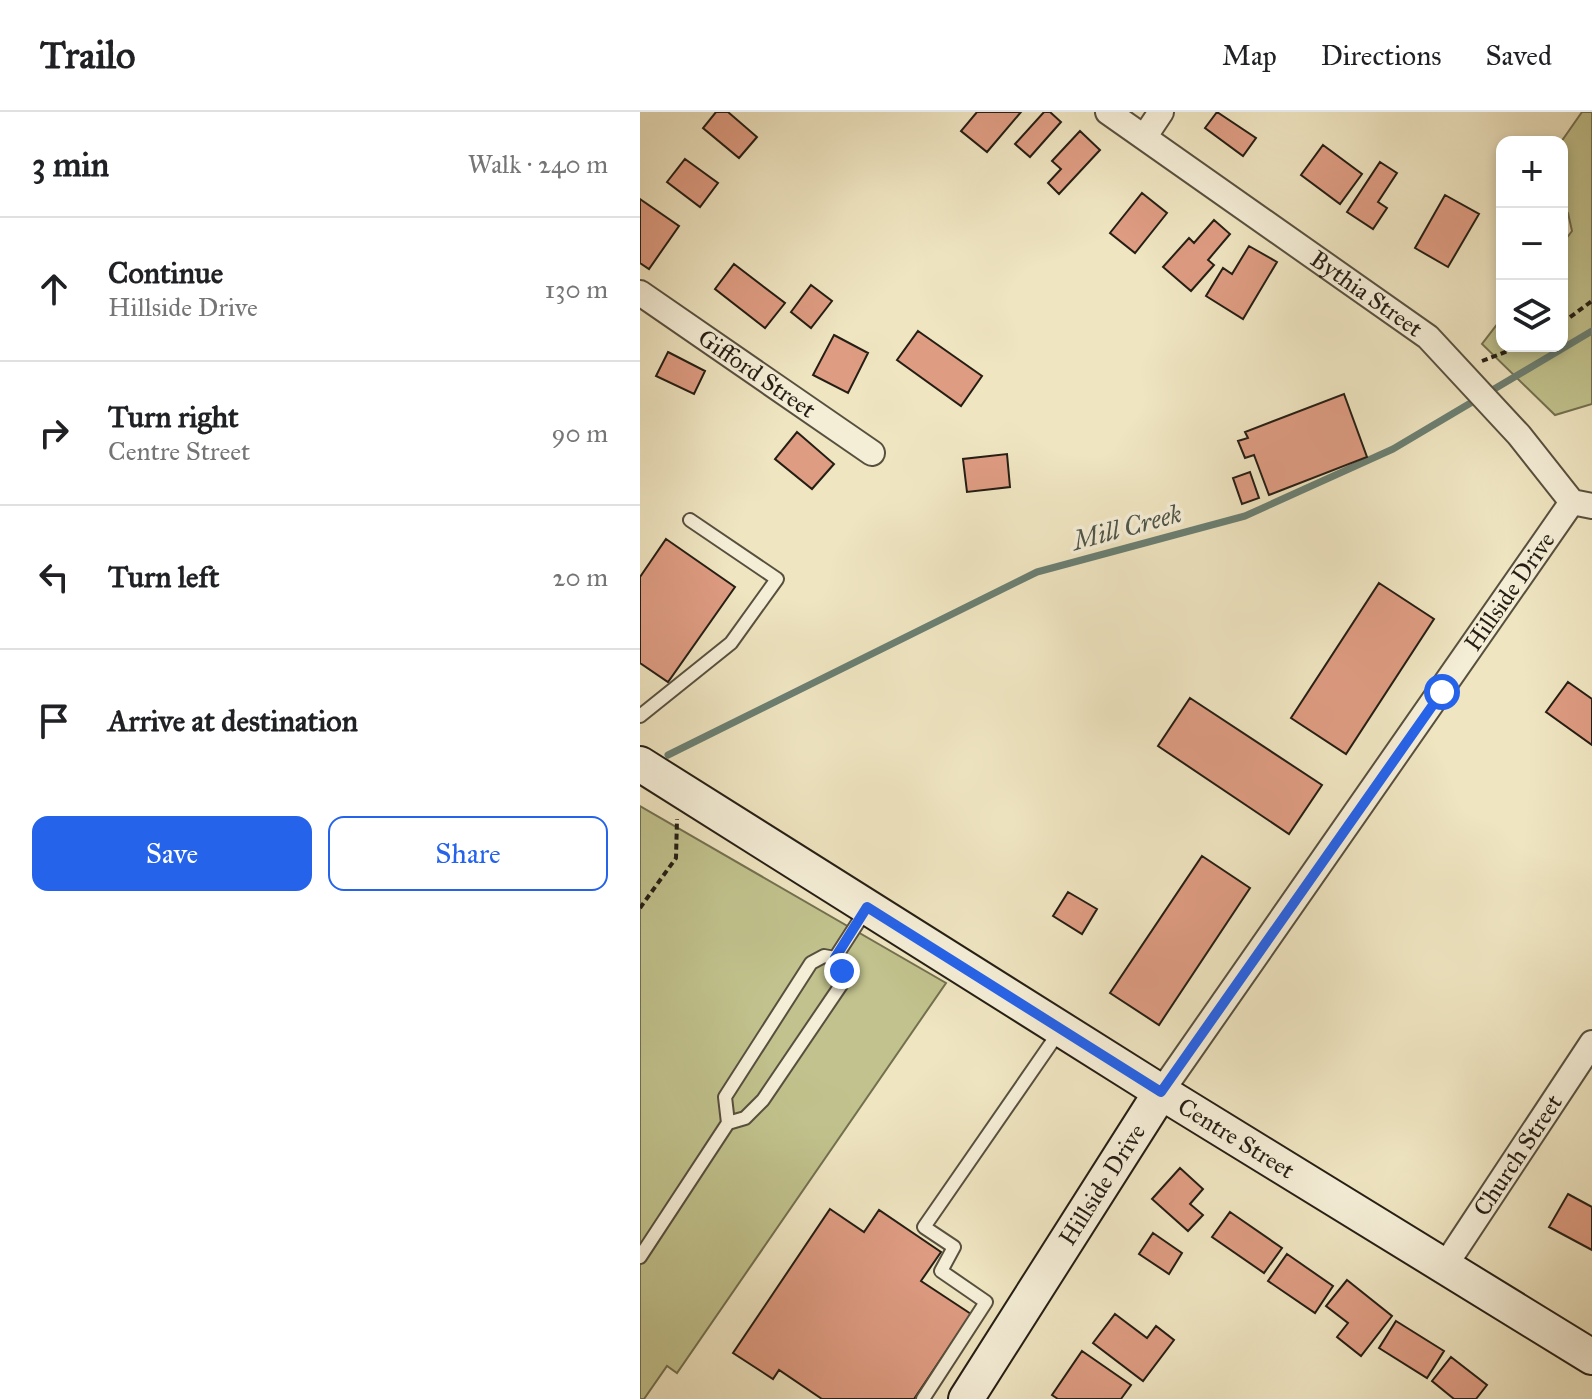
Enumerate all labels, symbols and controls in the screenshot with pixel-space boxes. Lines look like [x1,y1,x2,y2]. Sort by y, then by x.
text: Trailo [40,32,135,78]
text: Map [1222,38,1277,73]
text: Directions [1321,38,1442,73]
text: Saved [1486,38,1552,73]
map controls [1496,136,1568,352]
button: + [1496,136,1568,208]
text: 3 min [32,144,109,185]
text: Walk · 240 m [468,148,608,180]
button: − [1496,208,1568,280]
street label: Bythia Street [1305,244,1429,344]
text: Continue [108,255,223,291]
icon: ahead [32,267,76,311]
text: 130 m [545,273,608,305]
button: layers [1496,280,1568,352]
text: Hillside Drive [108,291,258,323]
street label: Gifford Street [692,323,822,425]
text: Turn right [108,399,239,435]
icon: right [32,411,76,455]
text: 90 m [551,417,608,449]
text: Centre Street [108,435,250,467]
water label: Mill Creek [1066,497,1185,558]
street label: Hillside Drive [1458,526,1562,657]
icon: left [32,555,76,599]
text: Turn left [108,559,219,595]
text: 20 m [553,561,608,593]
route start [1424,674,1460,710]
icon: arrive [32,699,76,743]
text: Arrive at destination [108,703,358,739]
button: Save [32,816,312,891]
button: Share [328,816,608,891]
route end [824,953,860,989]
street label: Church Street [1467,1088,1569,1222]
street label: Centre Street [1172,1091,1301,1186]
street label: Hillside Drive [1052,1118,1152,1251]

